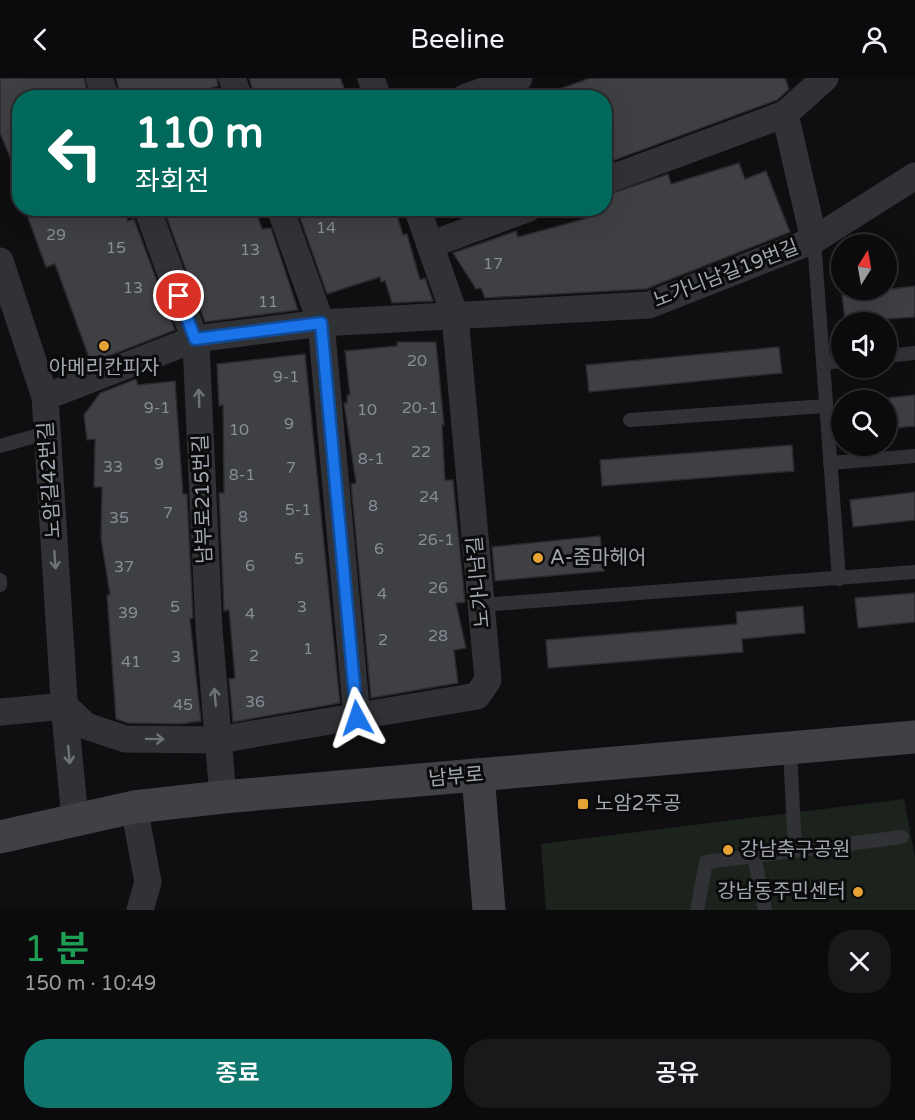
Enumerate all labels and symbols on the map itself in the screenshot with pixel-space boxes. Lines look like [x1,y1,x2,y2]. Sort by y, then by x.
house number: 14 [316,218,336,238]
house number: 29 [46,225,66,245]
north arrow [831,234,897,300]
street label: 노가니남길19번길 [650,235,802,313]
house number: 15 [106,238,126,258]
house number: 13 [240,240,260,260]
house number: 17 [483,254,503,274]
pin [153,270,204,321]
house number: 13 [123,278,143,298]
house number: 11 [258,292,278,312]
marker: 아메리칸피자 [97,339,111,353]
house number: 20 [407,351,427,371]
place label: 아메리칸피자 [49,356,159,380]
house number: 9-1 [273,367,299,387]
one-way arrow [193,388,204,408]
house number: 9-1 [144,398,170,418]
house number: 20-1 [402,398,438,418]
house number: 10 [357,400,377,420]
house number: 9 [284,414,294,434]
house number: 10 [229,420,249,440]
street label: 노암길42번길 [34,421,66,539]
street label: 남부로215번길 [189,434,217,564]
house number: 22 [411,442,431,462]
house number: 8-1 [358,449,384,469]
house number: 9 [154,454,164,474]
house number: 33 [103,457,123,477]
house number: 7 [286,458,296,478]
house number: 8-1 [229,465,255,485]
house number: 24 [419,487,439,507]
house number: 8 [368,496,378,516]
house number: 5-1 [285,500,311,520]
house number: 7 [163,503,173,523]
house number: 8 [238,507,248,527]
house number: 35 [109,508,129,528]
house number: 26-1 [418,530,454,550]
street label: 노가니남길 [463,535,495,629]
house number: 6 [374,539,384,559]
place label: A-줌마헤어 [550,546,646,570]
house number: 5 [294,549,304,569]
one-way arrow [50,550,61,570]
marker: A-줌마헤어 [531,551,545,565]
house number: 6 [245,556,255,576]
house number: 37 [114,557,134,577]
house number: 26 [428,578,448,598]
house number: 4 [377,584,387,604]
house number: 5 [170,597,180,617]
house number: 3 [297,597,307,617]
house number: 39 [118,603,138,623]
house number: 4 [245,604,255,624]
house number: 28 [428,626,448,646]
house number: 2 [378,630,388,650]
house number: 1 [303,639,313,659]
house number: 2 [249,646,259,666]
house number: 3 [171,647,181,667]
house number: 41 [121,652,141,672]
position arrow [325,686,389,750]
one-way arrow [209,688,220,708]
house number: 36 [245,692,265,712]
house number: 45 [173,695,193,715]
one-way arrow [145,734,165,745]
one-way arrow [64,744,75,764]
street label: 남부로 [427,763,485,791]
place label: 노암2주공 [595,792,681,816]
marker: 노암2주공 [576,797,590,811]
place label: 강남축구공원 [740,838,850,862]
marker: 강남축구공원 [721,843,735,857]
place label: 강남동주민센터 [717,880,846,904]
marker: 강남동주민센터 [851,885,865,899]

